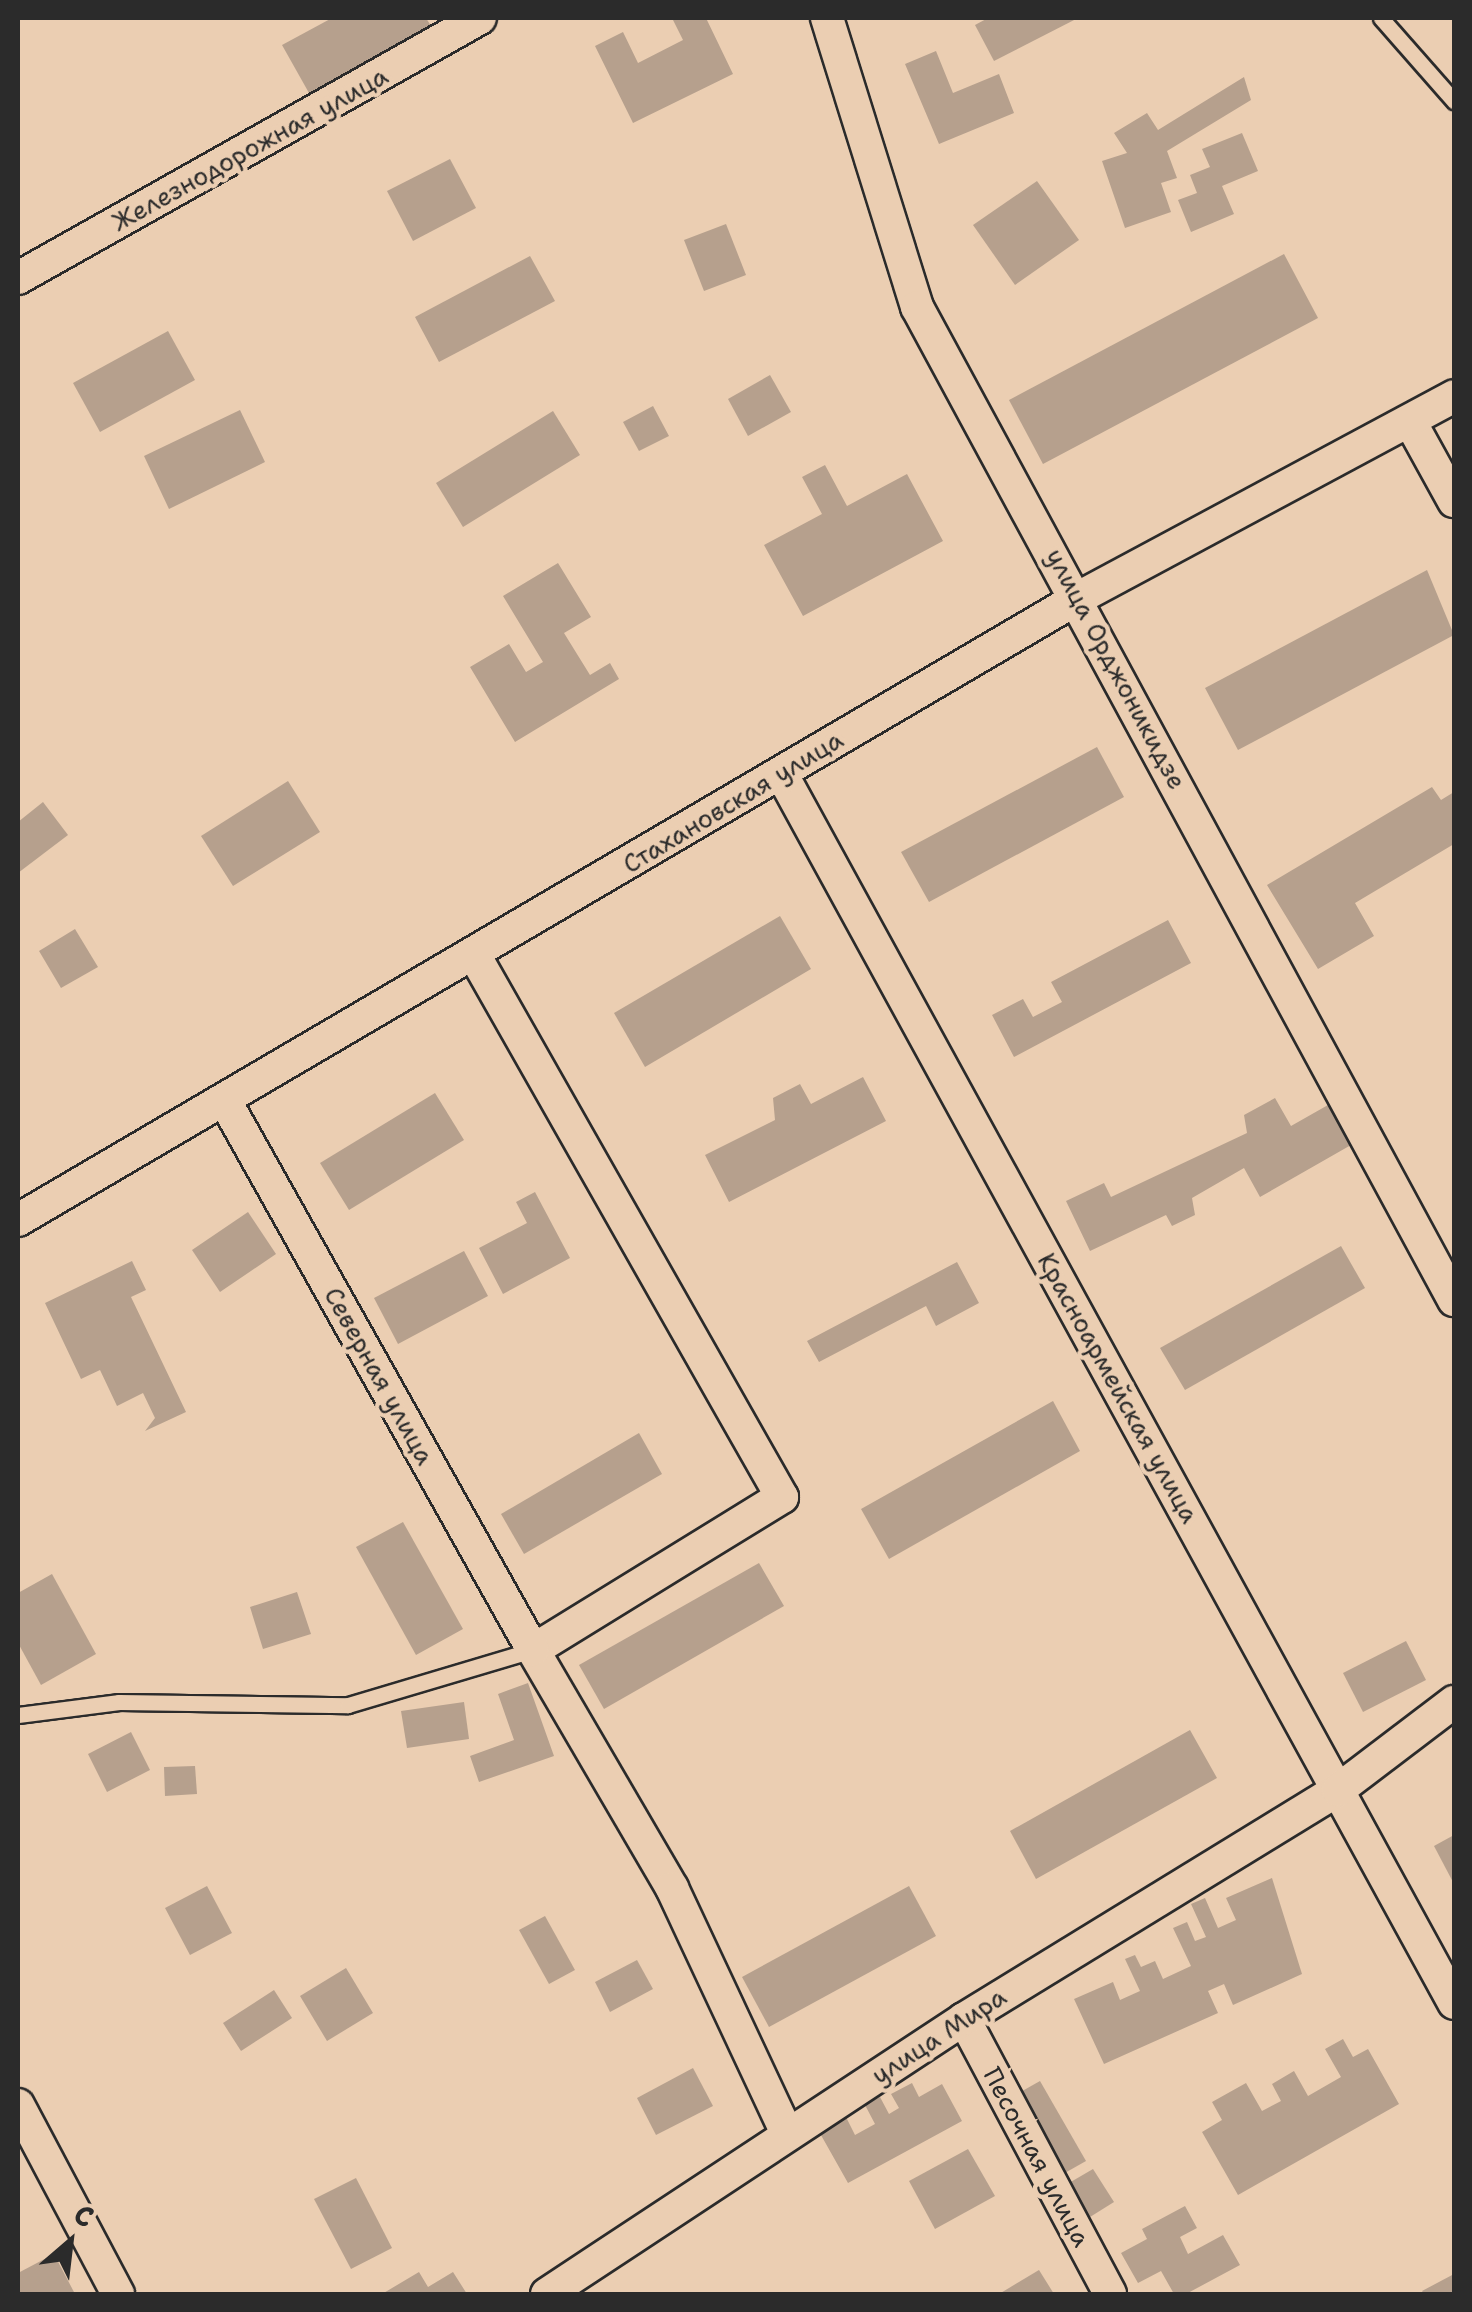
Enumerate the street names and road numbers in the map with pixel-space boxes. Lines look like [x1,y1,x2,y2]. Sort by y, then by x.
street label: Железнодорожная улица [107,61,393,237]
street label: улица Орджоникидзе [1040,544,1192,794]
street label: Стахановская улица [618,724,848,880]
street label: Красноармейская улица [1031,1248,1205,1528]
street label: Северная улица [318,1282,440,1470]
street label: улица Мира [866,1981,1012,2091]
street label: Песочная улица [977,2062,1097,2252]

